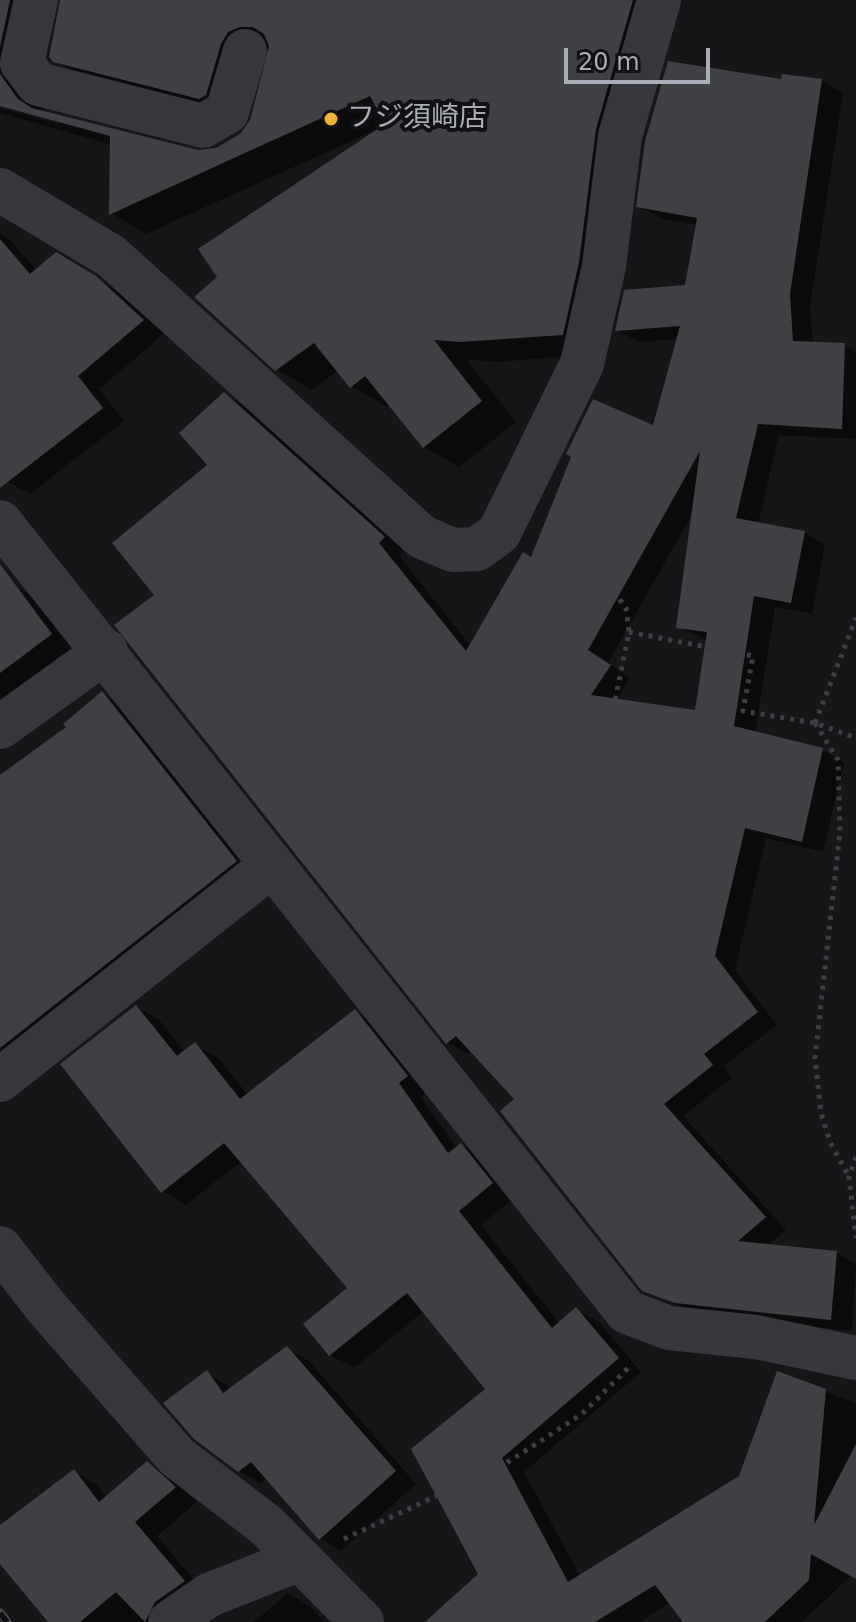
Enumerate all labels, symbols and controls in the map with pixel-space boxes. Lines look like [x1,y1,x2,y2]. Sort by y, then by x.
scale bar [568,32,714,82]
text: 20 m [578,48,640,76]
place label: フジ須崎店 [347,102,487,136]
marker: フジ須崎店 [322,110,340,128]

